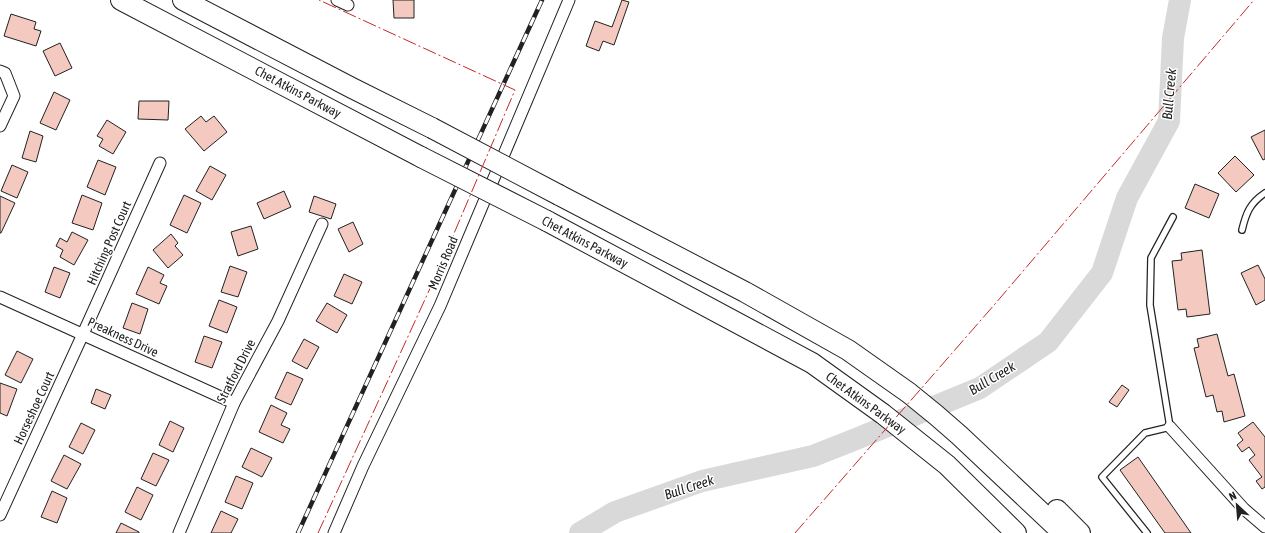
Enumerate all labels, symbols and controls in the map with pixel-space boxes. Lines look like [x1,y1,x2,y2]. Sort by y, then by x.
street label: Chet Atkins Parkway [252,63,344,121]
water label: Bull Creek [1159,67,1179,120]
street label: Hitching Post Court [84,199,134,287]
street label: Chet Atkins Parkway [539,213,631,271]
street label: Morris Road [425,234,461,292]
street label: Preakness Drive [85,314,161,360]
street label: Stratford Drive [214,337,258,405]
water label: Bull Creek [966,357,1019,398]
street label: Horseshoe Court [11,369,57,447]
street label: Chet Atkins Parkway [823,369,910,437]
water label: Bull Creek [662,471,717,503]
north arrow [1217,485,1257,525]
text: N [1227,489,1238,503]

